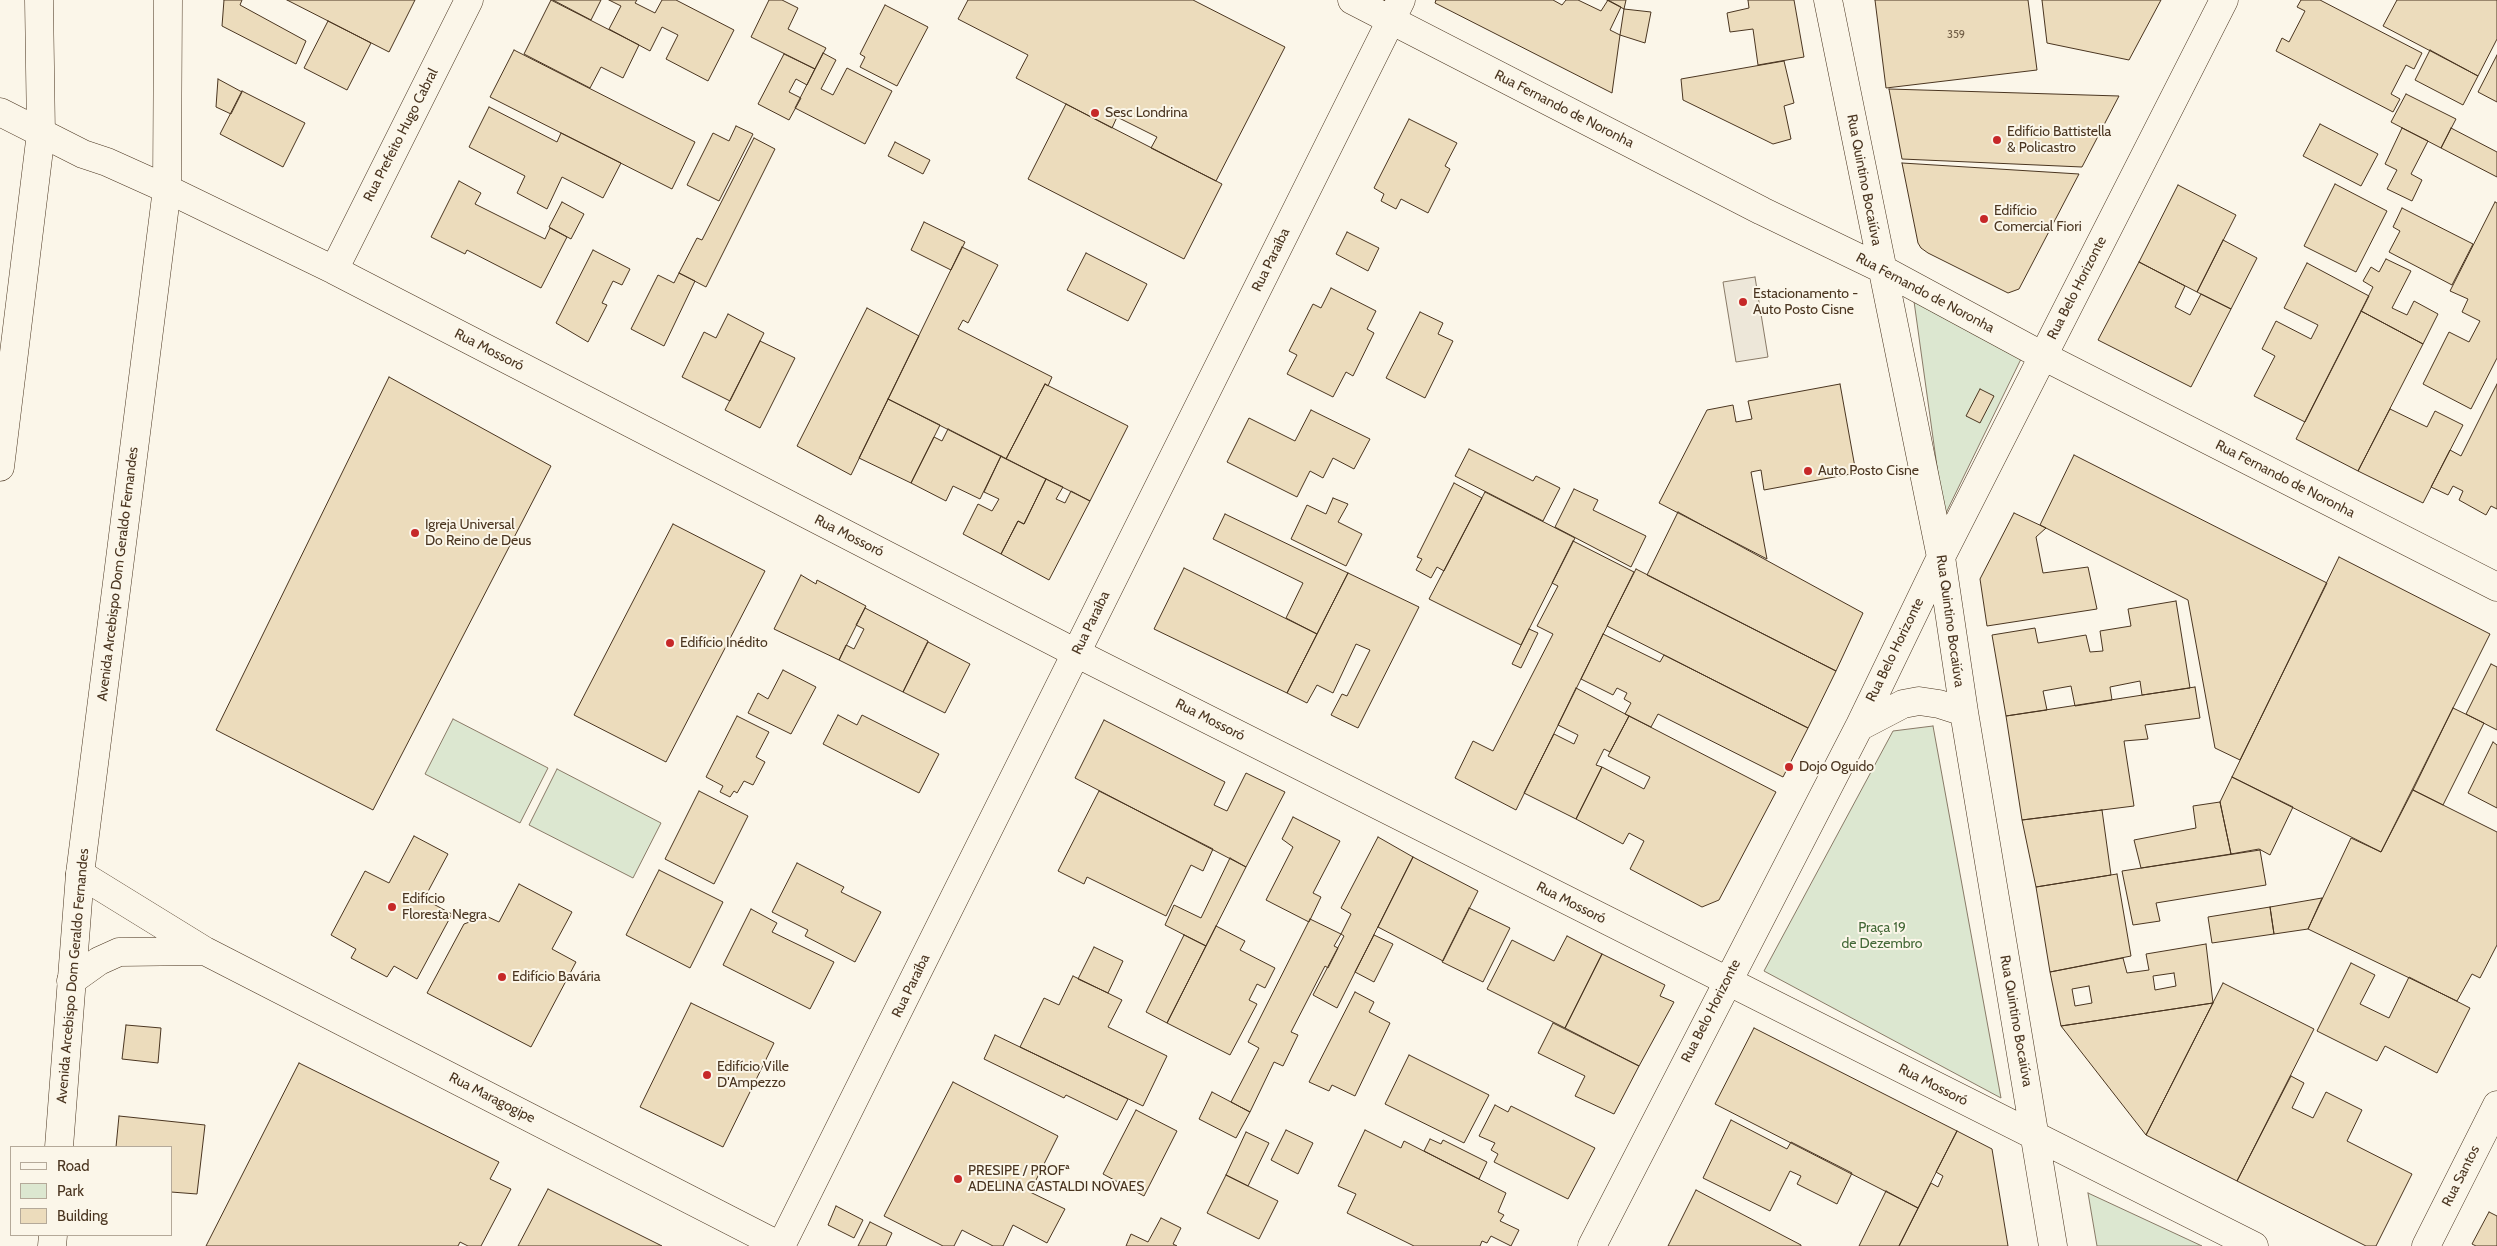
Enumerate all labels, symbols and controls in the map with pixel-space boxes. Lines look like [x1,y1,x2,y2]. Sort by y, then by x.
house number: 359 [1947,28,1965,42]
street label: Rua Prefeito Hugo Cabral [360,66,442,204]
street label: Rua Fernando de Noronha [1491,66,1637,152]
place label: Sesc Londrina [1105,105,1188,121]
marker: Sesc Londrina [1089,107,1101,119]
street label: Rua Quintino Bocaiúva [1843,113,1885,247]
place label: Edifício Battistella & Policastro [2007,124,2111,156]
marker: Edifício Battistella & Policastro [1991,134,2003,146]
place label: Edifício Comercial Fiori [1994,203,2082,236]
marker: Edifício Comercial Fiori [1978,213,1990,225]
street label: Rua Paraíba [1248,226,1294,294]
street label: Rua Belo Horizonte [2044,234,2110,342]
street label: Rua Fernando de Noronha [1853,249,1997,337]
place label: Estacionamento - Auto Posto Cisne [1753,286,1858,318]
marker: Estacionamento - Auto Posto Cisne [1737,296,1749,308]
street label: Rua Mossoró [452,325,526,375]
street label: Rua Fernando de Noronha [2212,436,2358,522]
street label: Avenida Arcebispo Dom Geraldo Fernandes [94,446,142,702]
place label: Auto Posto Cisne [1818,463,1919,479]
marker: Auto Posto Cisne [1802,465,1814,477]
street label: Rua Mossoró [812,511,886,561]
place label: Igreja Universal Do Reino de Deus [425,517,531,550]
marker: Igreja Universal Do Reino de Deus [409,527,421,539]
street label: Rua Quintino Bocaiúva [1932,554,1968,688]
street label: Rua Paraíba [1068,589,1114,657]
street label: Rua Belo Horizonte [1863,595,1927,705]
place label: Edifício Inédito [680,635,768,651]
marker: Edifício Inédito [664,637,676,649]
street label: Rua Mossoró [1173,695,1247,745]
place label: Dojo Oguido [1799,759,1874,775]
marker: Dojo Oguido [1783,761,1795,773]
street label: Avenida Arcebispo Dom Geraldo Fernandes [53,848,93,1104]
street label: Rua Mossoró [1534,878,1608,928]
place label: Edifício Floresta Negra [402,891,487,924]
marker: Edifício Floresta Negra [386,901,398,913]
park label: Praça 19 de Dezembro [1842,920,1922,952]
street label: Rua Paraíba [888,952,934,1020]
street label: Rua Quintino Bocaiúva [1996,954,2036,1088]
street label: Rua Belo Horizonte [1678,957,1744,1065]
place label: Edifício Bavária [512,969,601,985]
marker: Edifício Bavária [496,971,508,983]
place label: Edifício Ville D'Ampezzo [717,1059,789,1092]
street label: Rua Mossoró [1896,1060,1970,1110]
street label: Rua Maragogipe [446,1069,538,1127]
marker: Edifício Ville D'Ampezzo [701,1069,713,1081]
street label: Rua Santos [2438,1143,2484,1209]
legend [10,1146,172,1236]
text: Road [57,1157,90,1175]
place label: PRESIPE / PROFª ADELINA CASTALDI NOVAES [968,1163,1144,1196]
marker: PRESIPE / PROFª ADELINA CASTALDI NOVAES [952,1173,964,1185]
text: Park [57,1182,84,1200]
text: Building [57,1207,108,1225]

